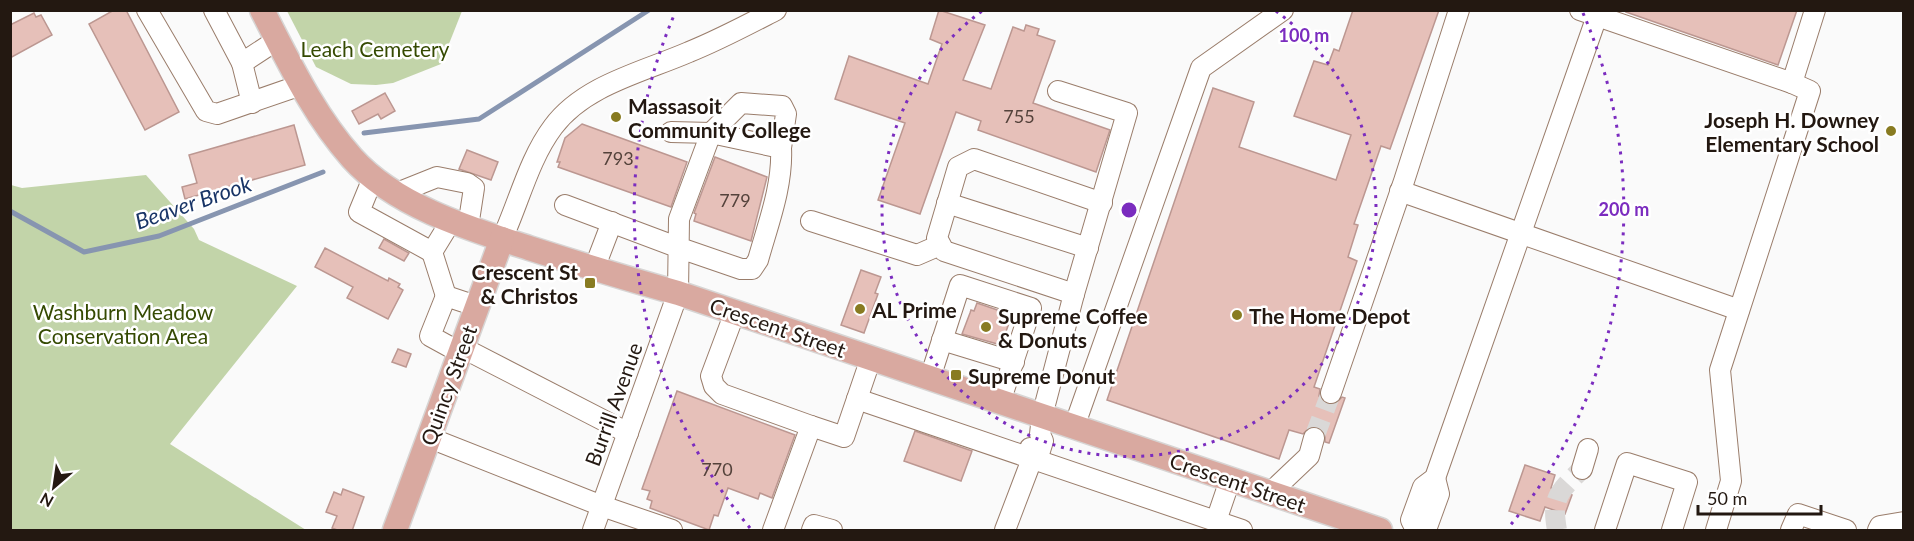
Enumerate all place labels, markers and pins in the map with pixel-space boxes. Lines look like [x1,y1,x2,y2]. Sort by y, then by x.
place label: Massasoit Community College [628,93,811,142]
place label: Joseph H. Downey Elementary School [1704,107,1880,156]
marker: Massasoit Community College [609,110,623,124]
marker: Joseph H. Downey Elementary School [1884,124,1898,138]
centre of rings [1119,200,1139,220]
place label: Crescent St & Christos [472,259,578,308]
marker: Crescent St & Christos [583,276,597,290]
place label: AL Prime [871,297,957,322]
marker: AL Prime [853,302,867,316]
place label: Supreme Coffee & Donuts [998,303,1148,352]
place label: The Home Depot [1249,303,1410,328]
marker: The Home Depot [1230,308,1244,322]
marker: Supreme Coffee & Donuts [979,320,993,334]
place label: Supreme Donut [968,363,1115,388]
marker: Supreme Donut [949,368,963,382]

